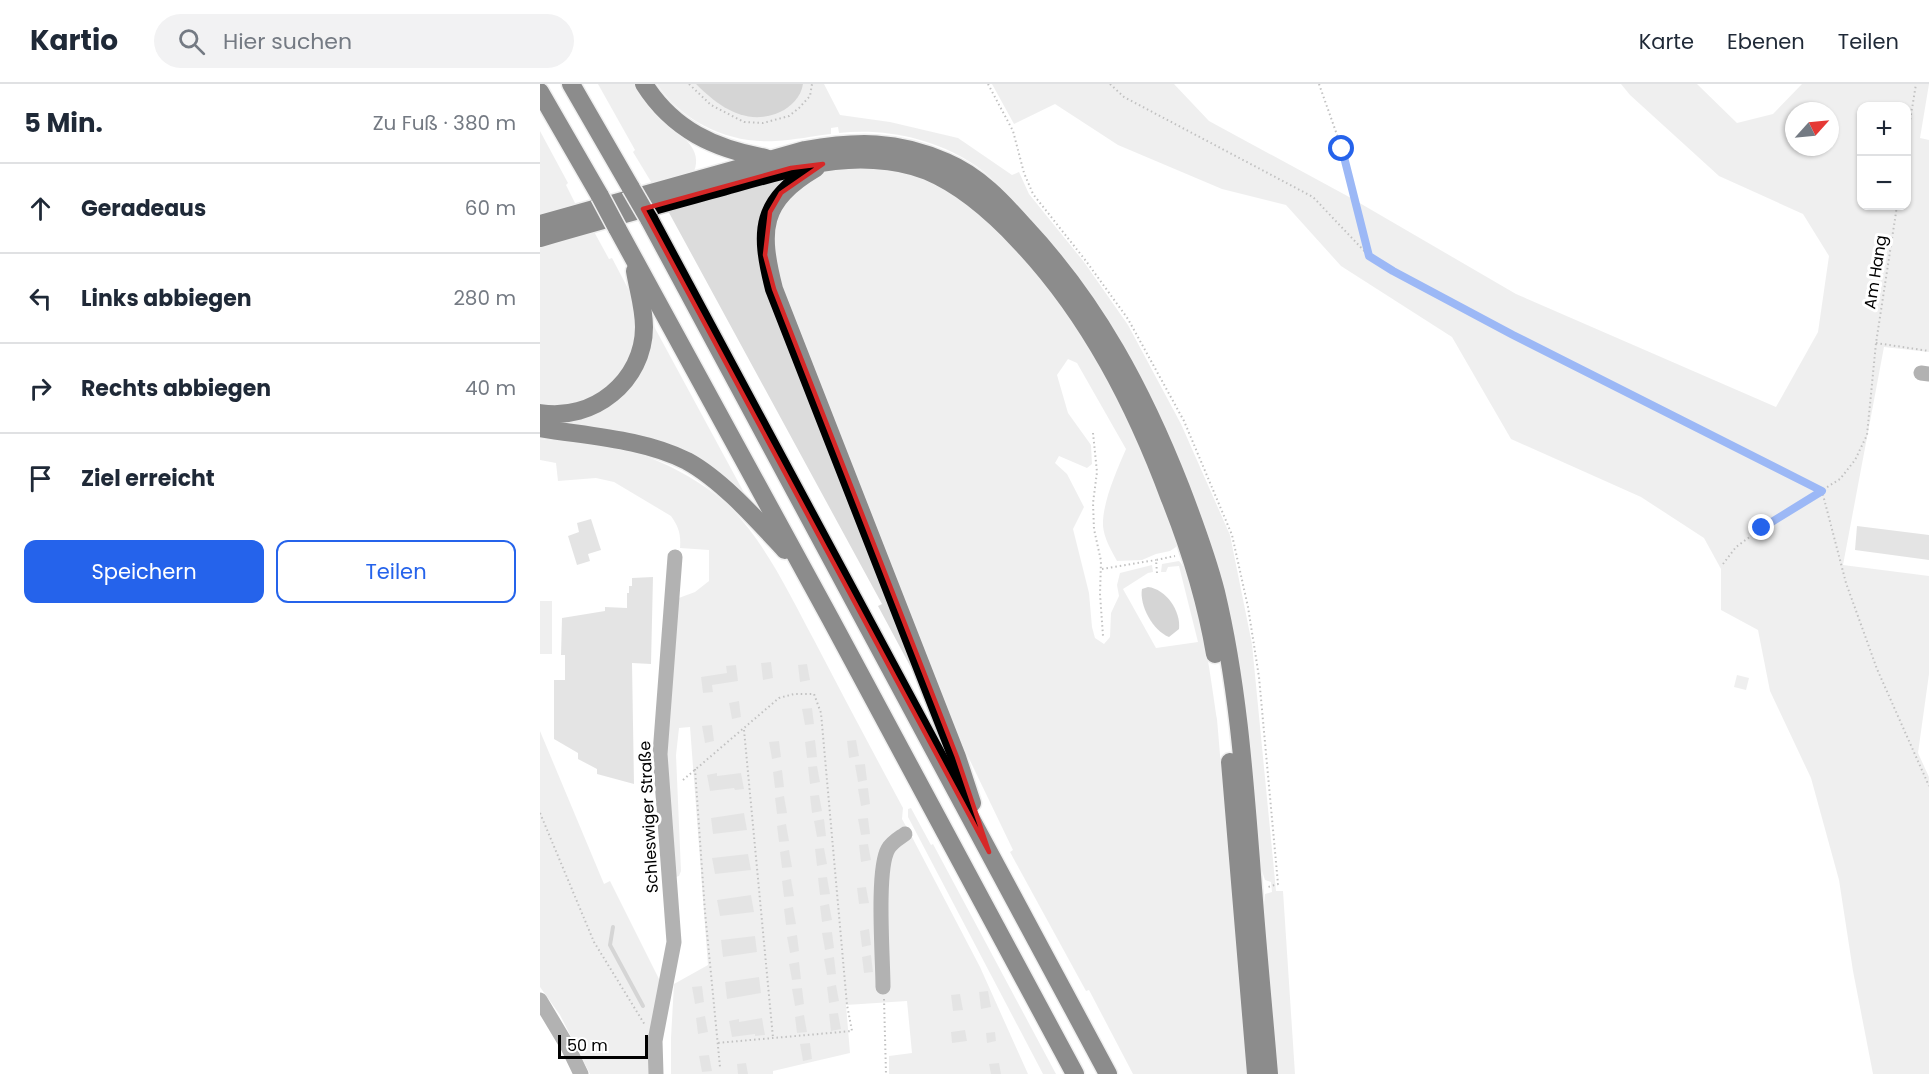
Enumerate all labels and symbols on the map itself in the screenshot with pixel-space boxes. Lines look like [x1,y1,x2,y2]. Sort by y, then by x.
north arrow [1785,102,1839,156]
route start [1328,135,1354,161]
street label: Am Hang [1858,233,1893,311]
route end [1748,514,1774,540]
street label: Schleswiger Straße [633,740,664,894]
scale bar [558,1032,648,1060]

